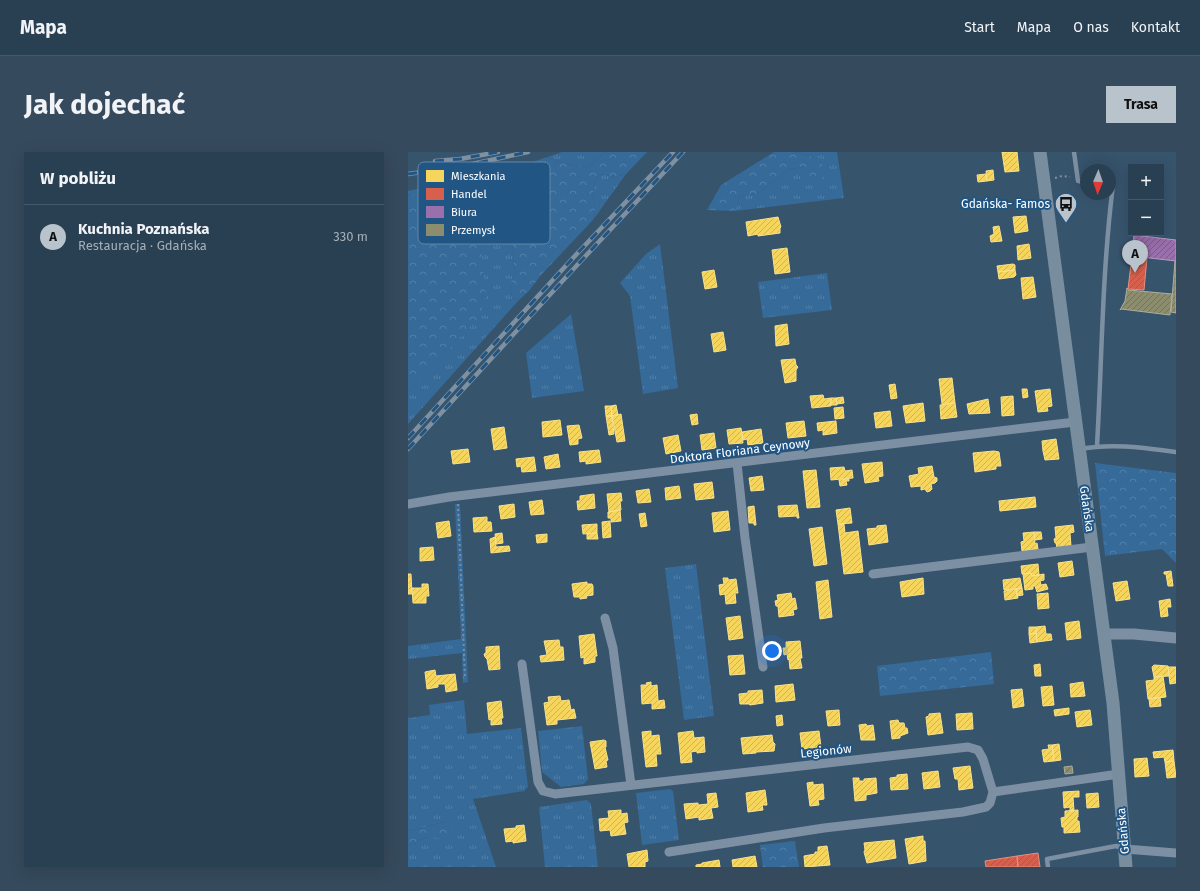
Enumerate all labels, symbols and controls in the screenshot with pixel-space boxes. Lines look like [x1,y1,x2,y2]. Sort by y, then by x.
text: Mapa [20,16,67,39]
text: Start [964,19,995,36]
text: Mapa [1017,19,1051,36]
text: O nas [1073,19,1109,36]
text: Kontakt [1131,19,1180,36]
button: Trasa [1106,86,1176,123]
text: Jak dojechać [24,88,185,121]
legend [418,162,550,244]
north arrow [1080,164,1116,200]
map controls [1128,164,1164,236]
button: + [1128,164,1164,200]
text: W pobliżu [40,168,116,189]
text: Mieszkania [451,170,506,183]
text: Handel [451,188,487,201]
bus stop icon: Gdańska- Famos [1053,191,1079,224]
place label: Gdańska- Famos [961,197,1050,211]
button: − [1128,200,1164,236]
text: Biura [451,206,477,219]
text: Kuchnia Poznańska [78,220,210,238]
text: Przemysł [451,224,496,237]
text: A [49,229,57,244]
text: 330 m [333,229,368,244]
text: Restauracja · Gdańska [78,238,207,253]
pin: A [1122,240,1148,273]
street label: Doktora Floriana Ceynowy [669,435,811,467]
street label: Gdańska [1077,485,1097,533]
your location [762,641,782,661]
street label: Legionów [800,741,853,761]
street label: Gdańska [1114,807,1132,855]

